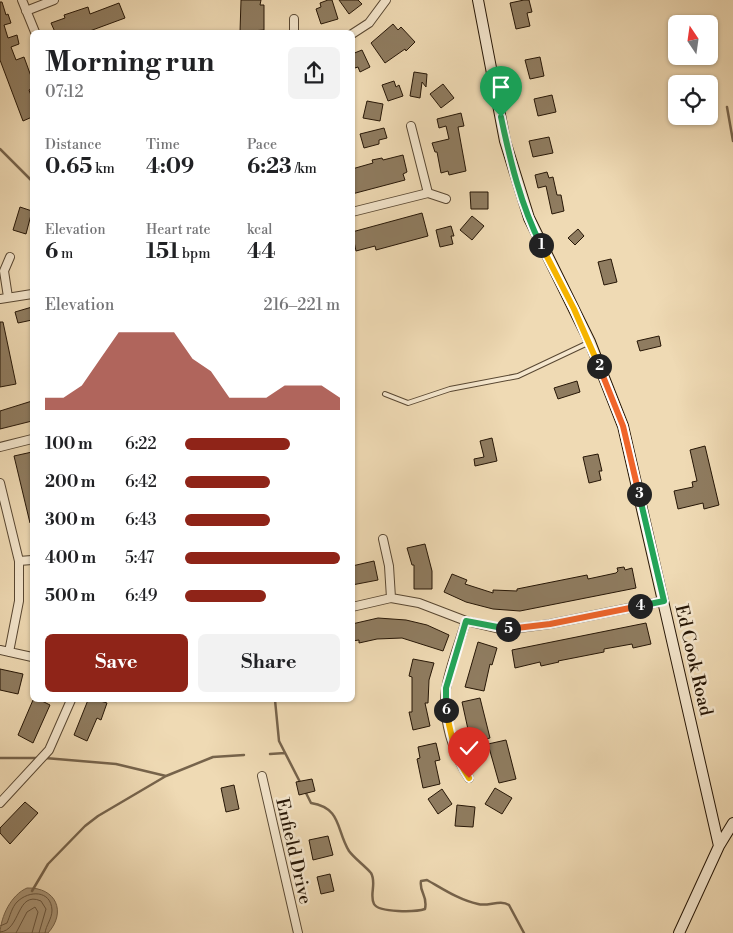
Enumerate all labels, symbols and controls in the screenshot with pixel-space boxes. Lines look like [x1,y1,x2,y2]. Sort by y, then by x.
north arrow [668,15,718,65]
map controls [668,15,718,125]
text: Morning run [45,45,214,80]
button: share [288,47,340,99]
pin [480,66,522,117]
icon: arrive [487,73,515,101]
button: locate [668,75,718,125]
text: 07:12 [45,82,84,102]
text: Distance [45,136,102,154]
text: Time [146,136,180,154]
text: Pace [247,136,277,154]
text: 0.65 [45,154,92,180]
text: 4:09 [146,154,194,180]
text: 6:23 [247,154,292,180]
text: km [92,160,115,178]
text: /km [292,160,317,178]
text: Elevation [45,221,106,239]
text: Heart rate [146,221,211,239]
text: kcal [247,221,272,239]
pin: 1 [528,232,554,258]
text: 1 [538,236,545,254]
text: 6 [45,239,58,265]
text: 151 [146,239,179,265]
text: 44 [247,239,275,265]
text: m [58,245,73,263]
text: bpm [179,245,210,263]
text: Elevation [45,295,114,315]
text: 216–221 m [263,295,340,315]
pin: 2 [586,354,612,378]
text: 2 [595,357,604,375]
text: 100 m [45,434,93,454]
text: 6:22 [125,434,157,454]
text: 200 m [45,472,95,492]
text: 6:42 [125,472,157,492]
pin: 3 [626,482,652,506]
text: 3 [635,485,644,503]
text: 300 m [45,510,95,530]
text: 6:43 [125,510,157,530]
text: 400 m [45,548,96,568]
text: 5:47 [125,548,154,568]
text: 500 m [45,586,95,606]
text: 6:49 [125,586,158,606]
pin: 4 [628,594,652,618]
text: 4 [636,597,645,615]
street label: Ed Cook Road [670,602,718,719]
pin: 5 [496,616,520,642]
text: 5 [504,620,513,638]
button: Save [45,634,188,692]
button: Share [198,634,340,692]
pin: 6 [434,698,458,722]
text: 6 [442,701,451,719]
pin [448,727,490,778]
icon: check [455,734,483,762]
street label: Enfield Drive [270,796,317,907]

